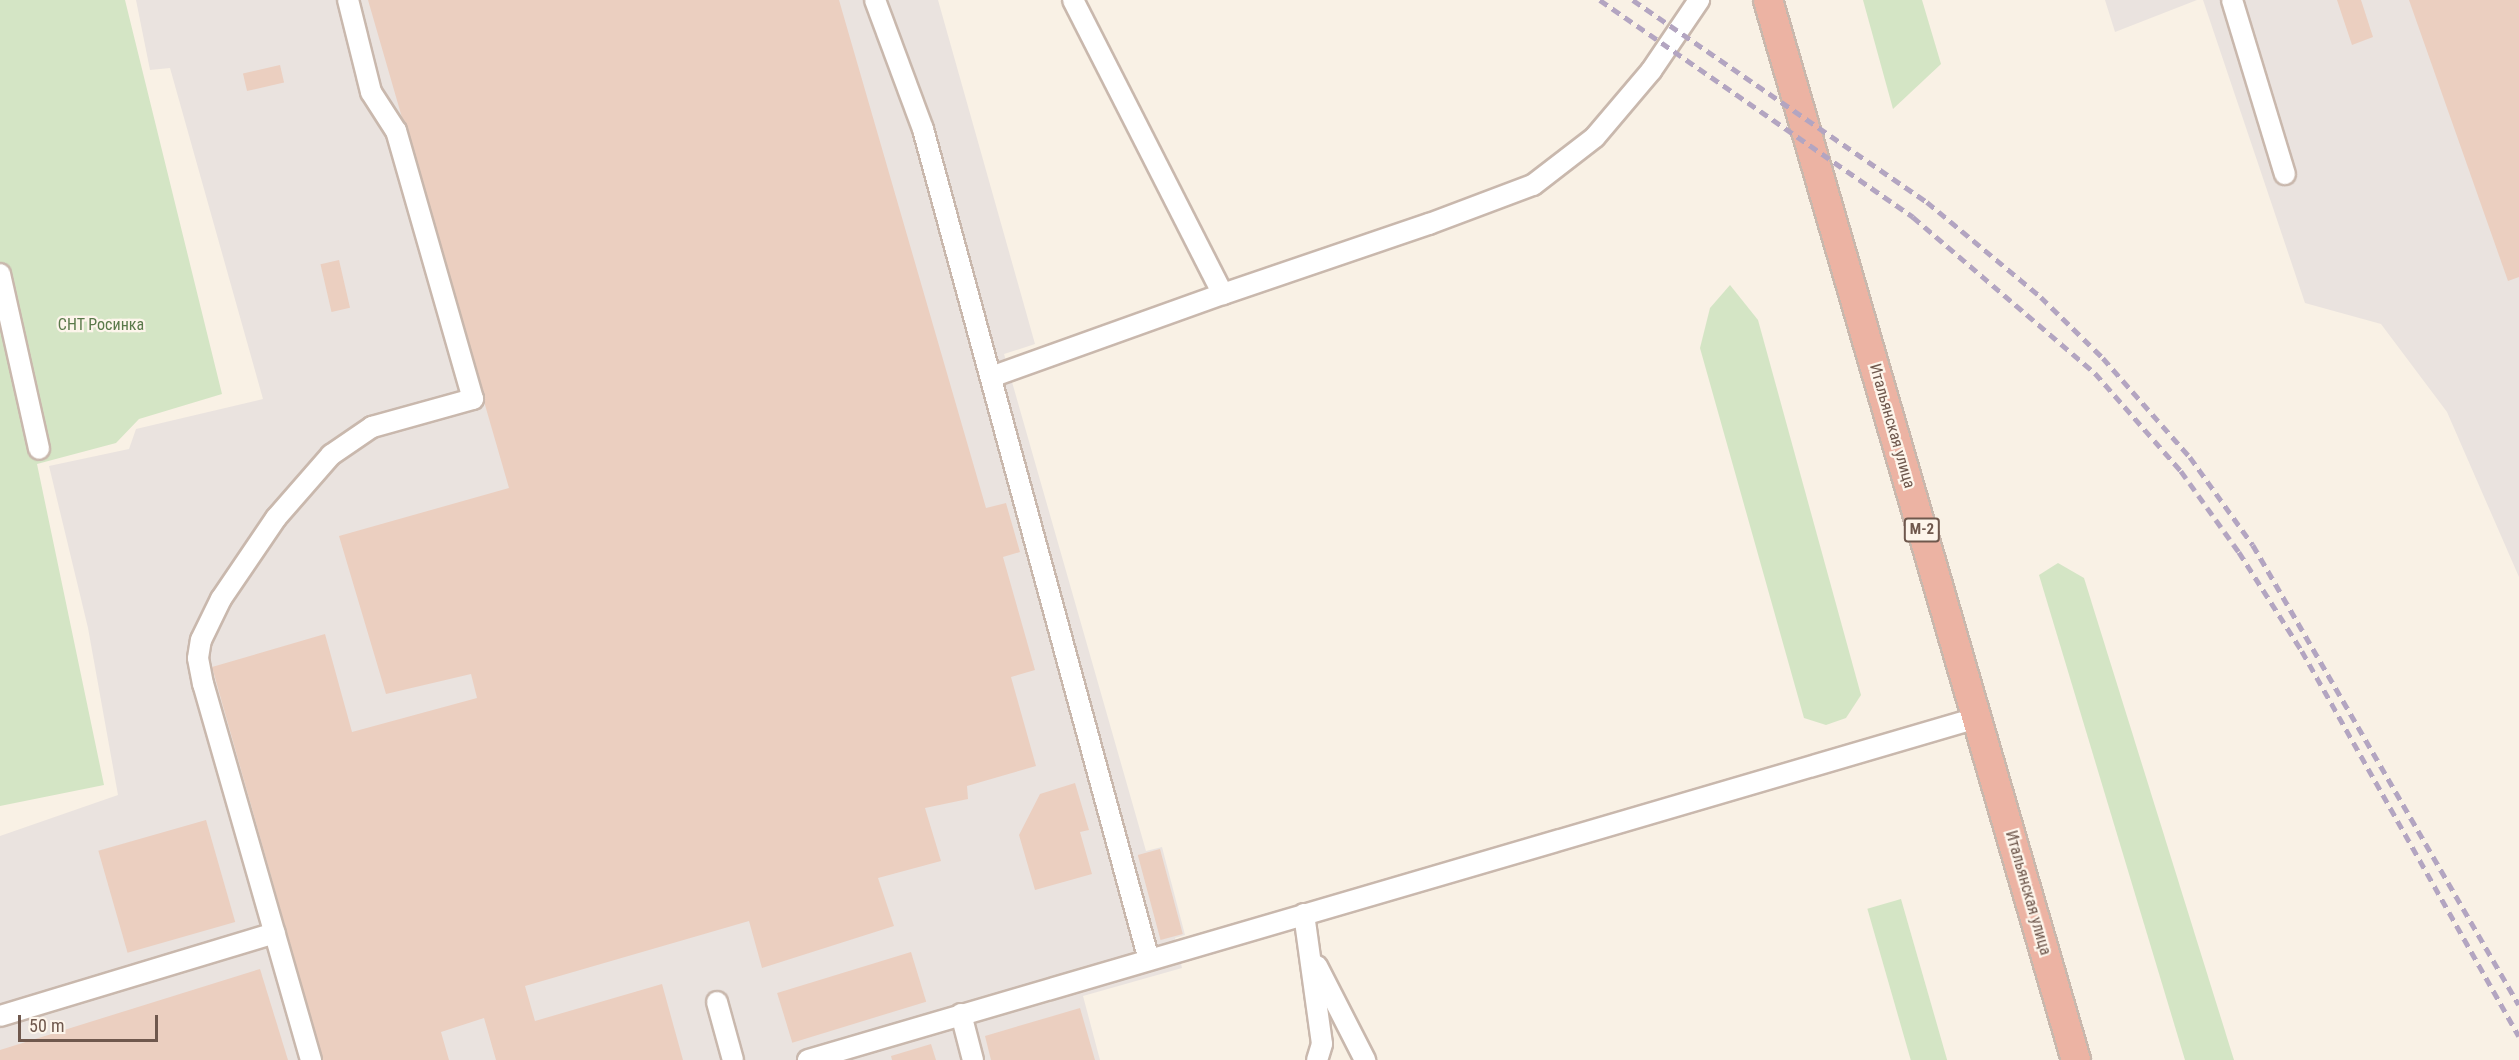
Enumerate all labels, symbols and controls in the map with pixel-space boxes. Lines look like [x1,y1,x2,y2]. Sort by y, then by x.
park label: СНТ Росинка [58,315,144,335]
street label: Итальянская улица [1865,361,1919,491]
road number: М-2 [1902,518,1942,542]
street label: Итальянская улица [2001,828,2055,958]
scale bar [21,1003,160,1041]
text: 50 m [29,1015,64,1036]

